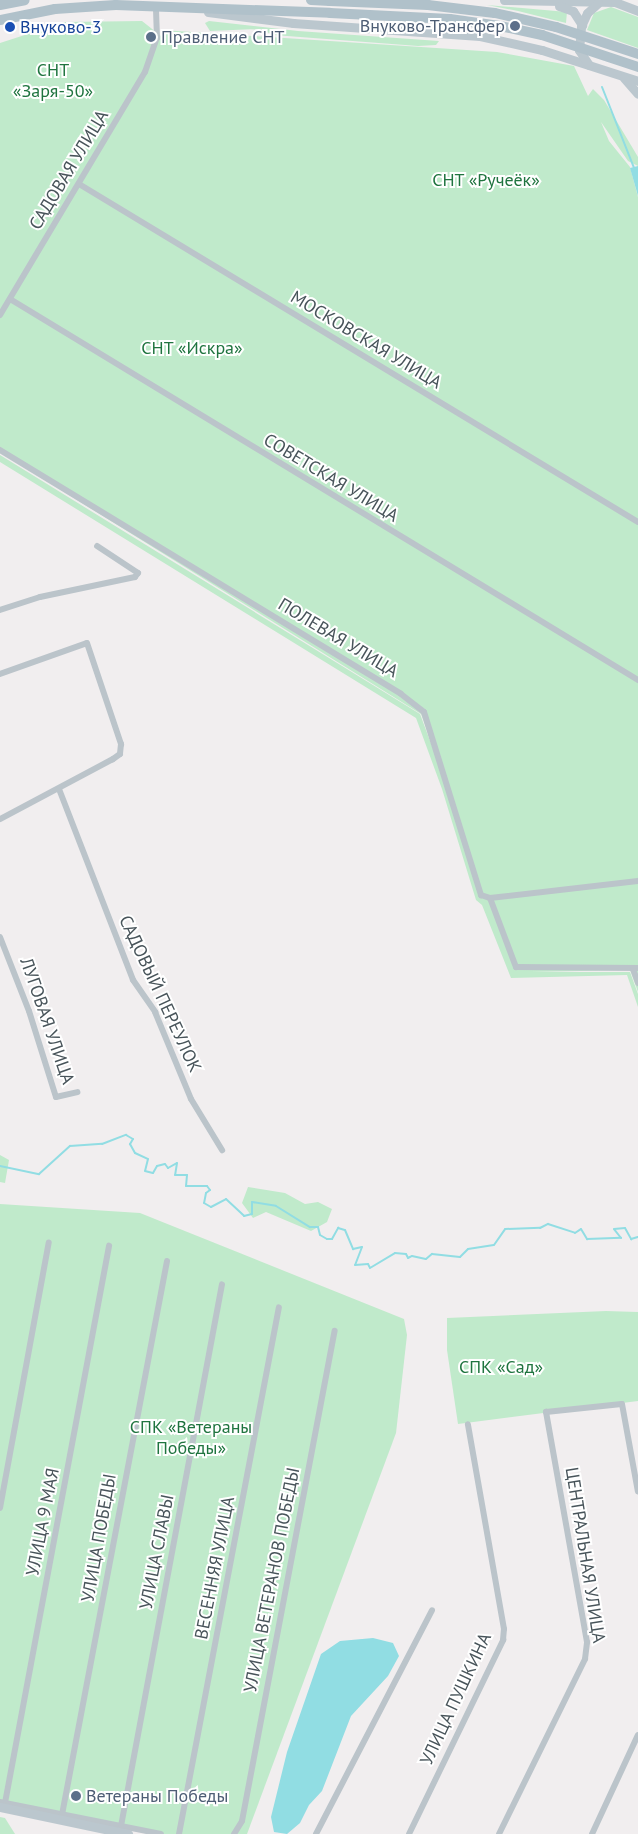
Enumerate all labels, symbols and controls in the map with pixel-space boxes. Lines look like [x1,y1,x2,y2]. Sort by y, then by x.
place label: Внуково-Трансфер [360,15,505,37]
place label: Внуково-3 [20,16,102,38]
marker: Внуково-Трансфер [509,20,521,32]
marker: Внуково-3 [4,21,16,33]
place label: Правление СНТ [161,26,285,48]
marker: Правление СНТ [145,31,157,43]
park label: СНТ «Заря-50» [13,60,93,102]
street label: САДОВАЯ УЛИЦА [25,106,113,234]
park label: СНТ «Ручеёк» [432,169,540,191]
street label: МОСКОВСКАЯ УЛИЦА [286,286,446,394]
park label: СНТ «Искра» [141,337,243,359]
street label: СОВЕТСКАЯ УЛИЦА [259,429,403,527]
street label: ПОЛЕВАЯ УЛИЦА [274,594,402,682]
street label: САДОВЫЙ ПЕРЕУЛОК [114,912,206,1076]
street label: ЛУГОВАЯ УЛИЦА [15,955,79,1087]
park label: СПК «Сад» [459,1356,543,1378]
park label: СПК «Ветераны Победы» [130,1417,252,1460]
street label: УЛИЦА ВЕТЕРАНОВ ПОБЕДЫ [240,1465,304,1695]
street label: ЦЕНТРАЛЬНАЯ УЛИЦА [560,1465,610,1645]
street label: УЛИЦА 9 МАЯ [22,1466,64,1578]
street label: УЛИЦА ПОБЕДЫ [77,1472,121,1604]
street label: УЛИЦА СЛАВЫ [135,1493,179,1611]
street label: ВЕСЕННЯЯ УЛИЦА [191,1495,239,1641]
street label: УЛИЦА ПУШКИНА [416,1629,496,1769]
place label: Ветераны Победы [86,1785,228,1807]
marker: Ветераны Победы [70,1790,82,1802]

